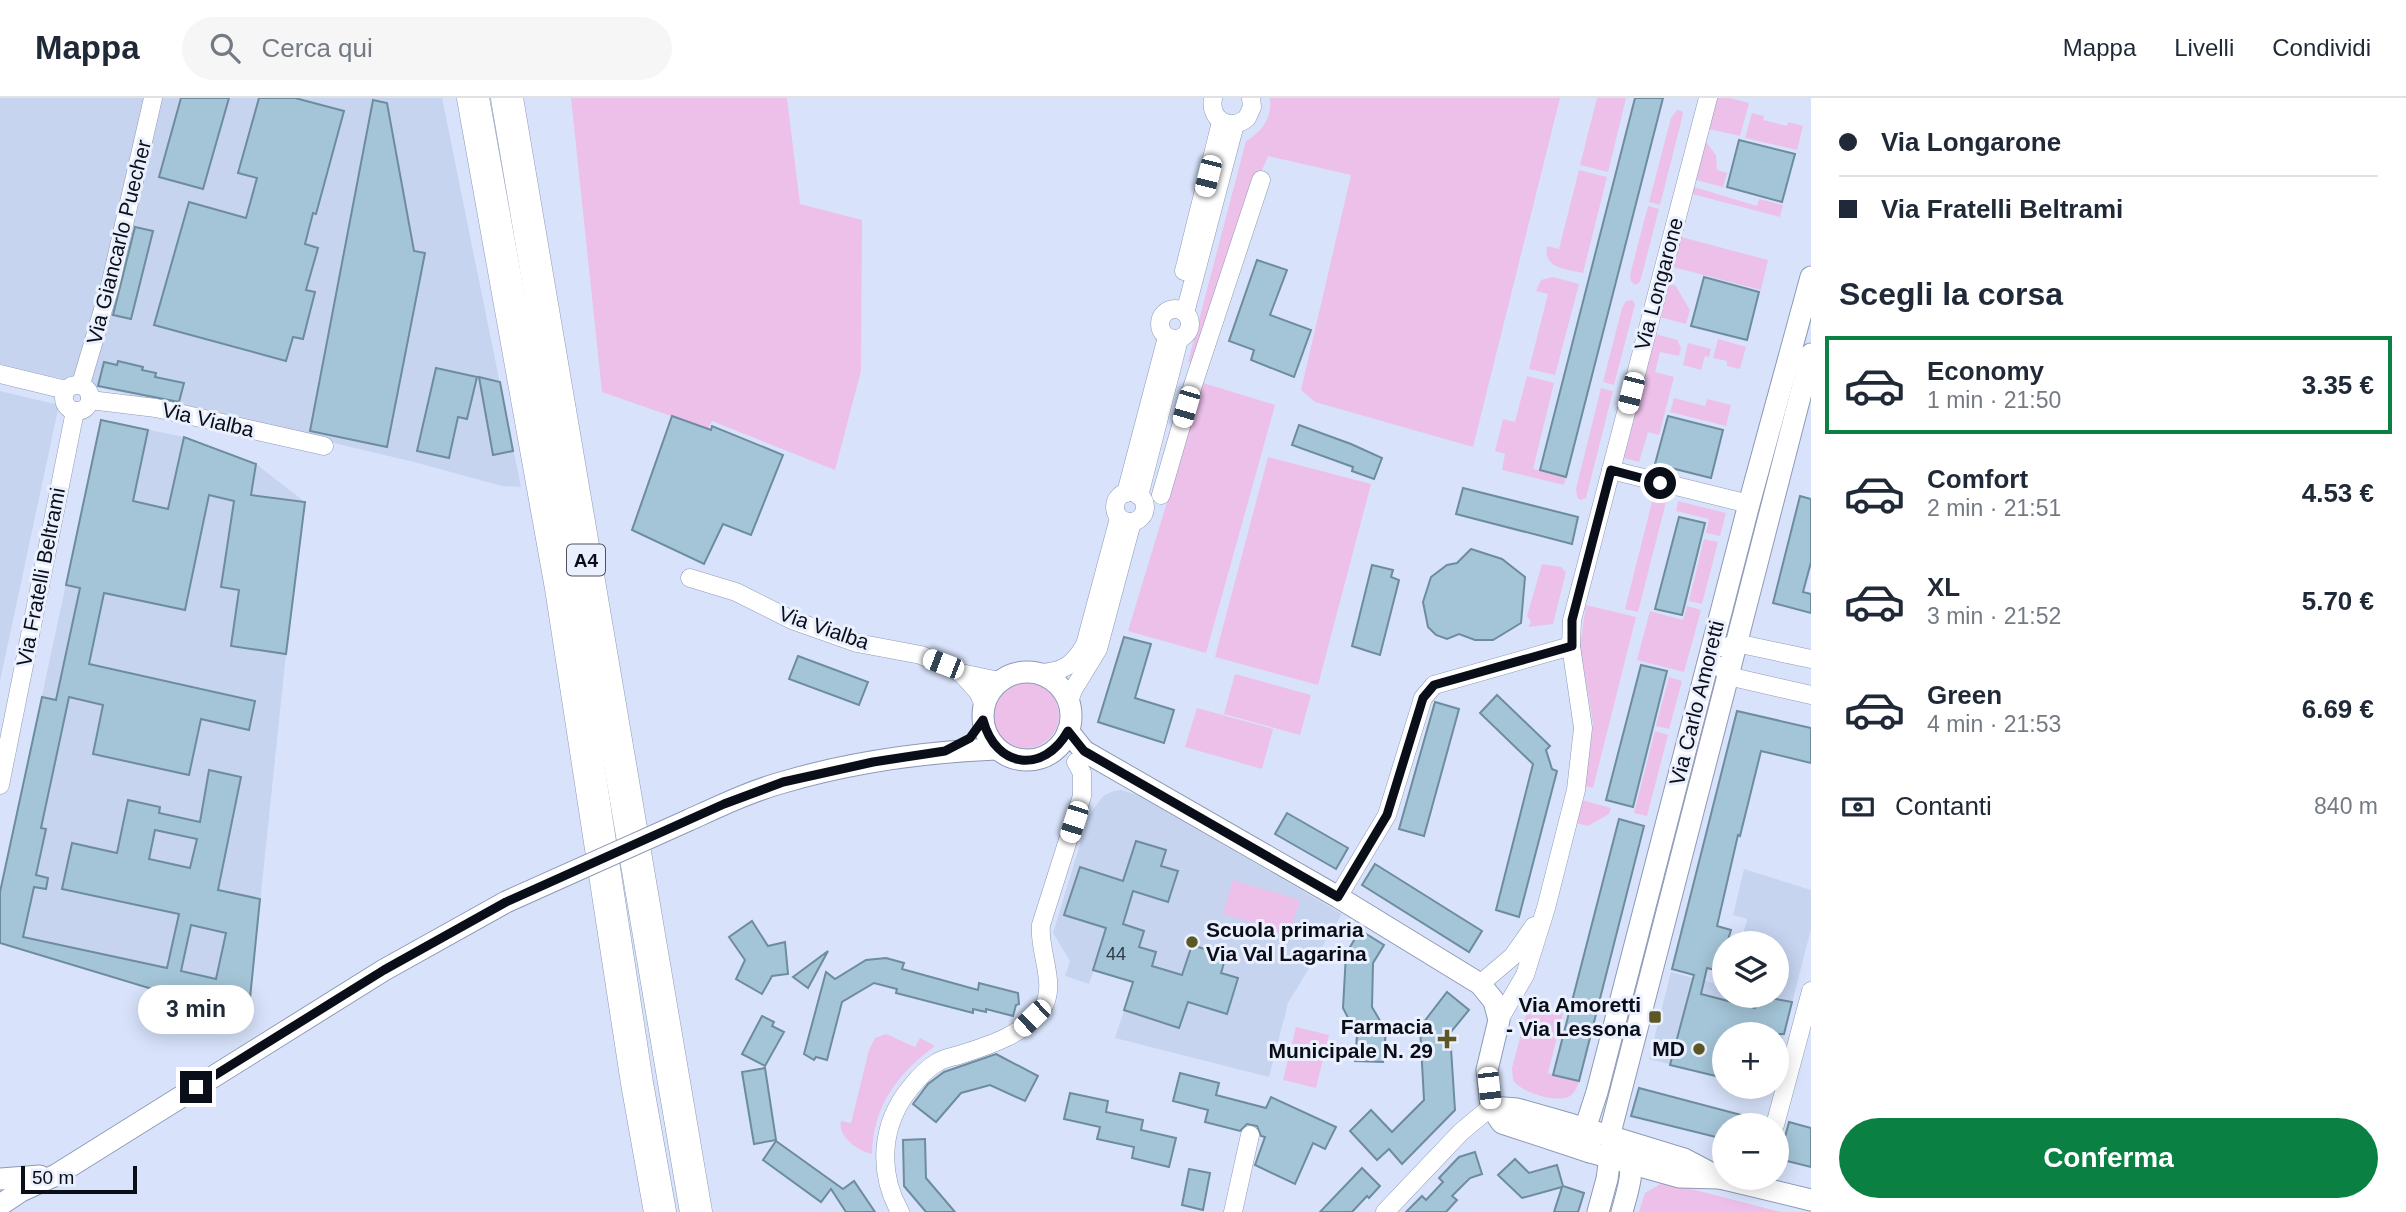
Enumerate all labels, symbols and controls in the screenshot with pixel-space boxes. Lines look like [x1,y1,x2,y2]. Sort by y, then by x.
search box [182,17,672,80]
text: Mappa [35,29,140,66]
icon: search [206,29,244,67]
text: Cerca qui [262,33,373,63]
text: Mappa [2063,34,2136,61]
text: Livelli [2174,34,2234,61]
text: Condividi [2272,34,2371,61]
text: Via Longarone [1881,127,2061,157]
street label: Via Giancarlo Puecher [82,137,155,346]
car [1193,153,1224,199]
text: Via Fratelli Beltrami [1881,194,2123,224]
street label: Via Longarone [1630,215,1687,353]
text: Scegli la corsa [1839,276,2063,312]
icon: car [1843,354,1906,417]
text: Economy [1927,356,2044,386]
car [1616,370,1647,416]
text: 3.35 € [2302,370,2374,400]
car [1171,384,1202,430]
text: 1 min · 21:50 [1927,387,2061,413]
street label: Via Vialba [160,398,257,441]
icon: car [1843,462,1906,525]
text: Comfort [1927,464,2028,494]
route start [1644,467,1676,499]
text: 4.53 € [2302,478,2374,508]
street label: Via Fratelli Beltrami [12,486,69,668]
text: 2 min · 21:51 [1927,495,2061,521]
road number: A4 [567,544,605,575]
icon: car [1843,570,1906,633]
text: XL [1927,572,1960,602]
text: 5.70 € [2302,586,2374,616]
street label: Via Vialba [776,601,873,654]
text: 3 min · 21:52 [1927,603,2061,629]
street label: Via Carlo Amoretti [1665,618,1728,788]
car [920,647,967,681]
icon: car [1843,678,1906,741]
text: Green [1927,680,2002,710]
text: 6.69 € [2302,694,2374,724]
text: 4 min · 21:53 [1927,711,2061,737]
icon: cash [1839,788,1877,826]
text: Contanti [1895,791,1992,821]
text: 840 m [2314,793,2378,819]
car [1058,799,1091,845]
place label: Scuola primaria Via Val Lagarina [1206,918,1367,965]
map controls [1712,931,1789,1190]
button: layers [1712,931,1789,1008]
marker: Scuola primaria Via Val Lagarina [1184,934,1200,950]
house number: 44 [1106,944,1126,964]
callout: 3 min [138,986,254,1034]
place label: Via Amoretti - Via Lessona [1506,993,1641,1040]
text: 3 min [166,996,226,1022]
car [1010,996,1055,1040]
marker: Via Amoretti - Via Lessona [1647,1009,1663,1025]
place label: Farmacia Municipale N. 29 [1268,1015,1433,1062]
button: + [1712,1022,1789,1099]
marker: Farmacia Municipale N. 29 [1439,1031,1455,1047]
place label: MD [1652,1037,1685,1060]
marker: MD [1691,1041,1707,1057]
car [1477,1066,1502,1110]
route end [180,1071,212,1103]
button: − [1712,1113,1789,1190]
button: Conferma [1839,1118,2378,1198]
scale bar [21,1163,136,1195]
text: 50 m [32,1167,74,1188]

